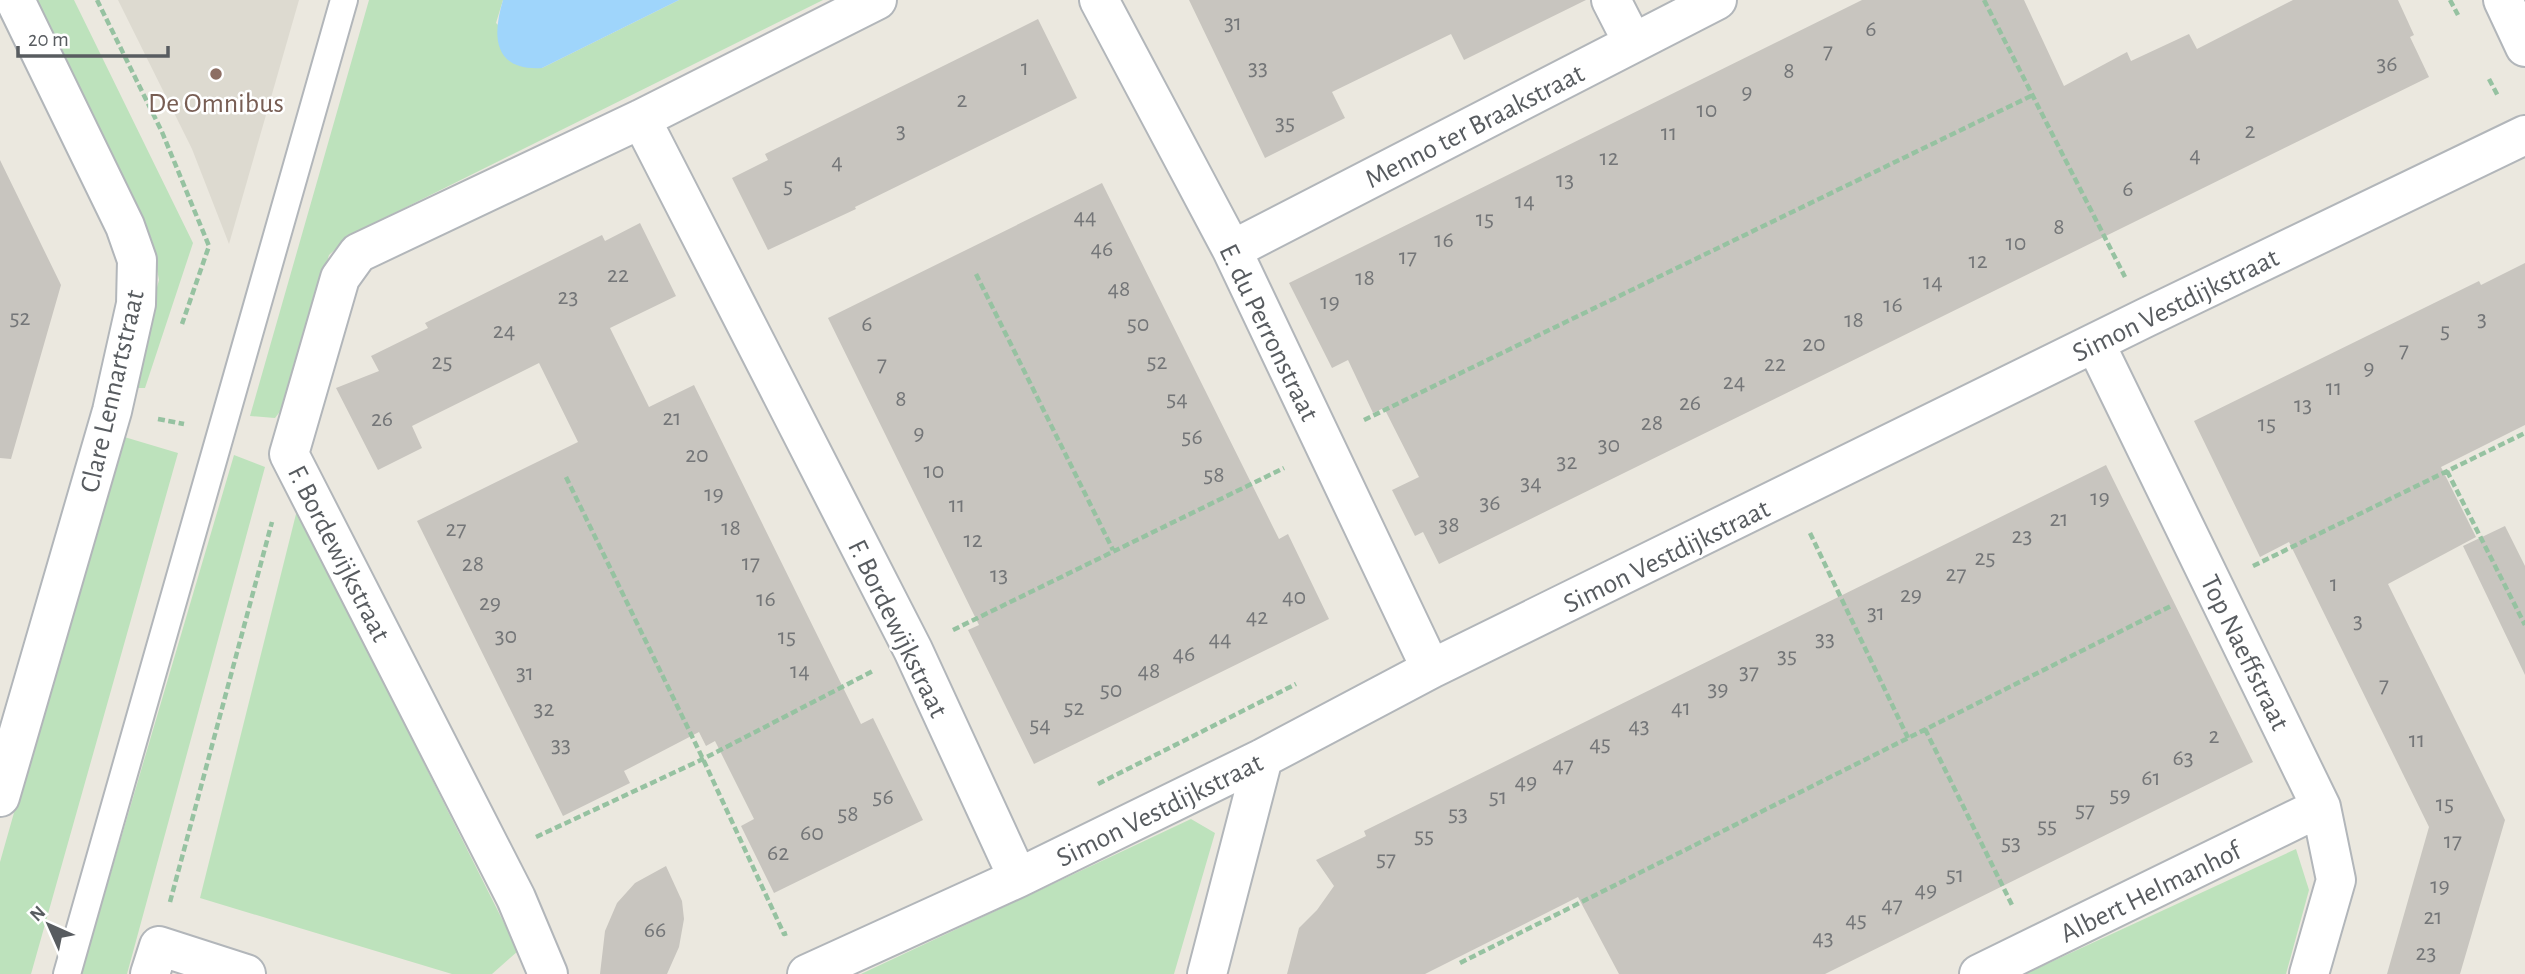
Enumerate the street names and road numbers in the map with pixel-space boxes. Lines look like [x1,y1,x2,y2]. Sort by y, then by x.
street label: Menno ter Braakstraat [1361,59,1589,194]
street label: E. du Perronstraat [1213,240,1323,426]
street label: Simon Vestdijkstraat [2068,244,2283,368]
street label: Clare Lennartstraat [76,287,150,495]
street label: F. Bordewijkstraat [282,461,395,647]
street label: Simon Vestdijkstraat [1559,495,1774,619]
street label: F. Bordewijkstraat [842,536,952,722]
street label: Top Naeffstraat [2195,571,2294,735]
street label: Simon Vestdijkstraat [1052,749,1267,873]
street label: Albert Helmanhof [2056,836,2247,949]

